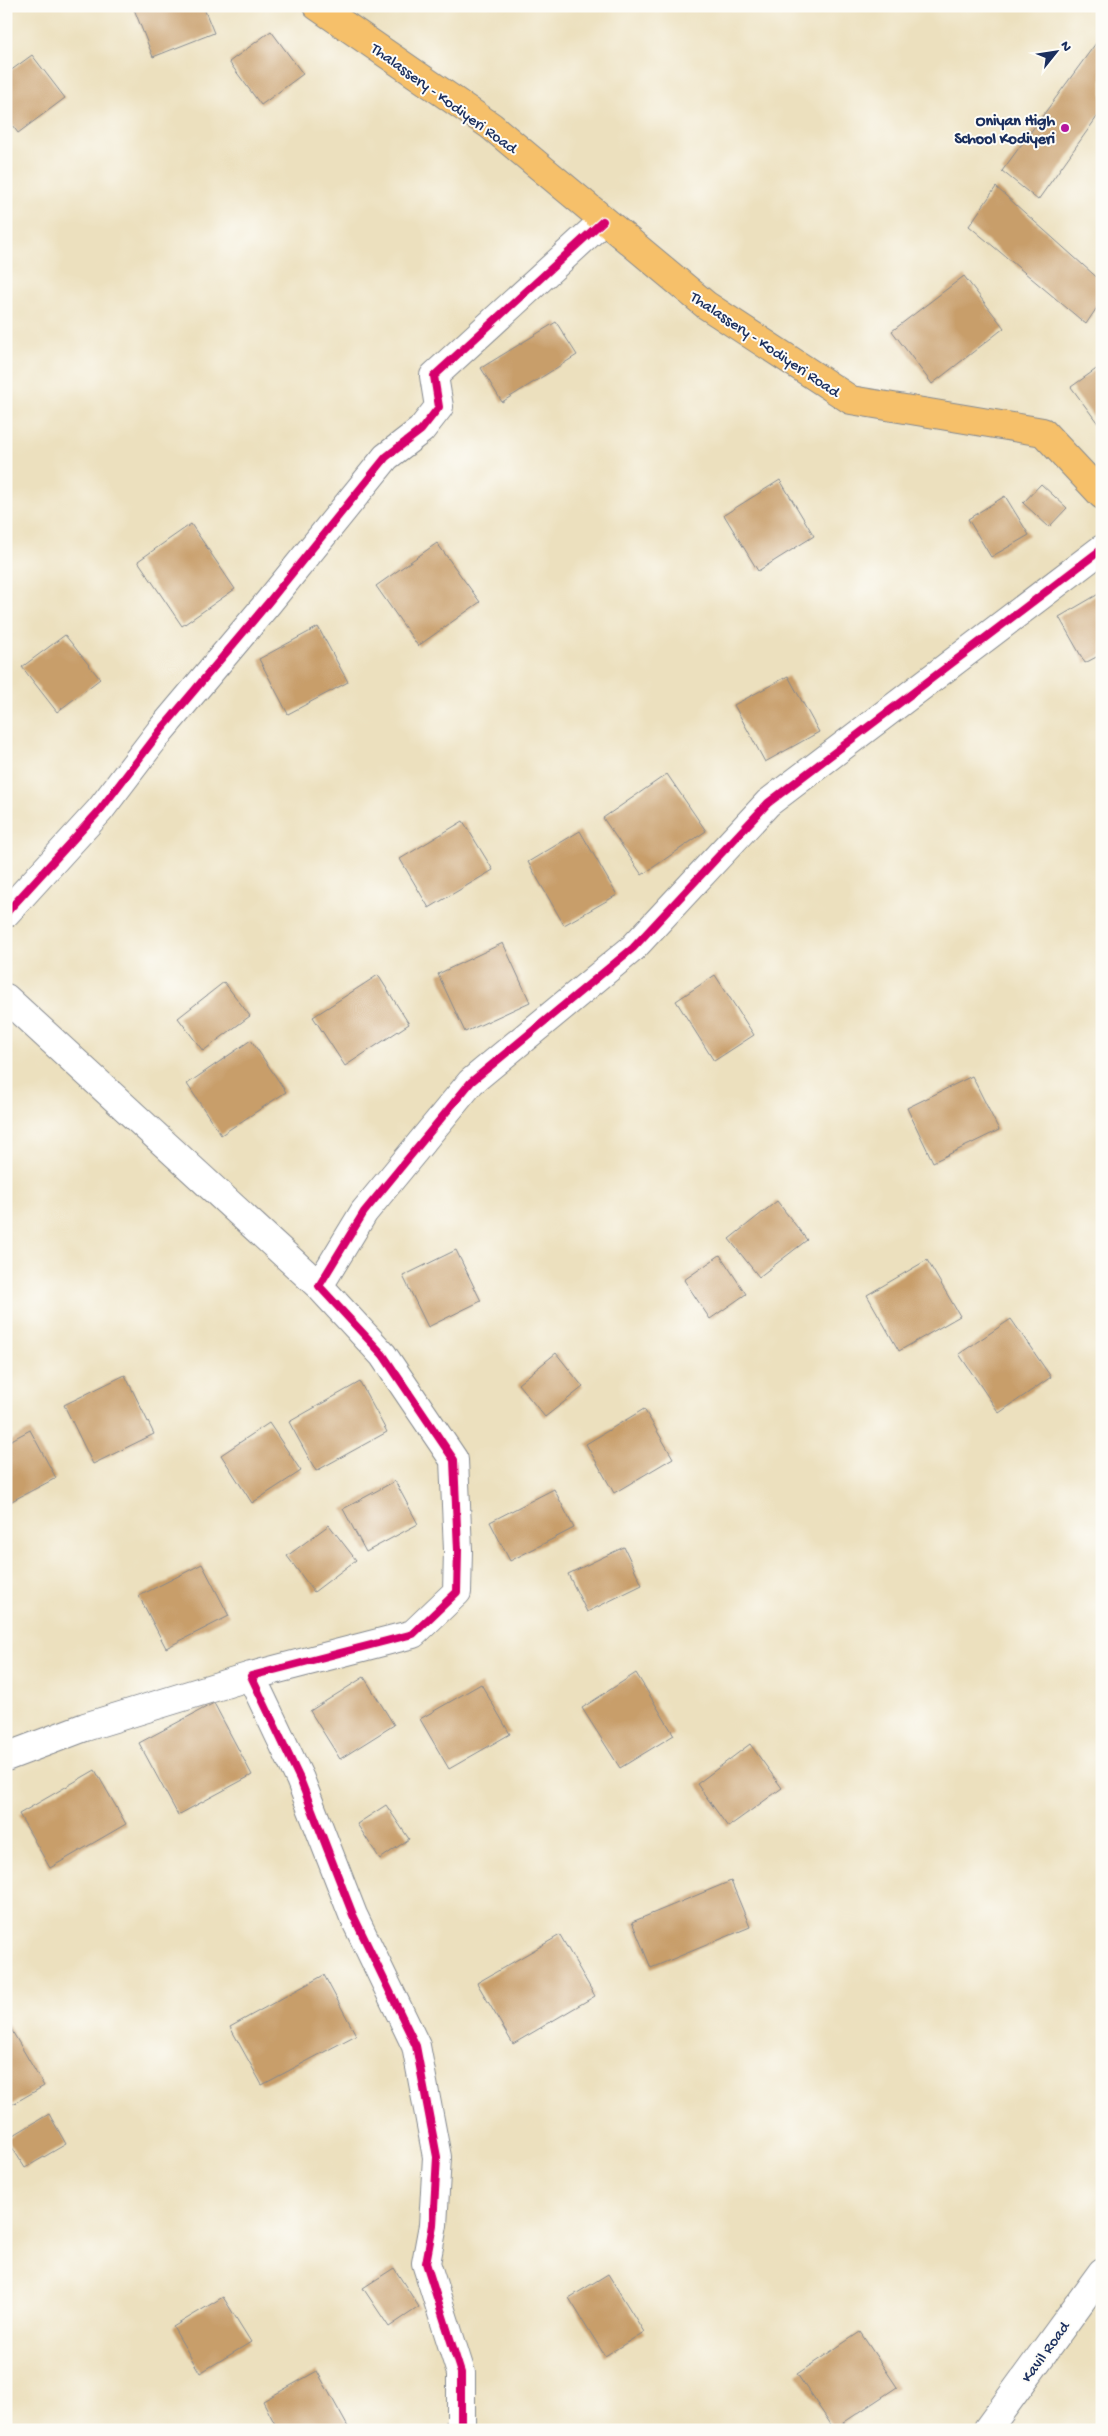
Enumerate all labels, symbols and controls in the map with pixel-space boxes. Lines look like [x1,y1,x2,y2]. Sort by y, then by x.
north arrow [1030,28,1080,78]
text: N [1055,39,1075,55]
street label: Thalassery - Kodiyeri Road [365,40,521,160]
place label: Oniyan High School Kodiyeri [954,113,1056,150]
marker: Oniyan High School Kodiyeri [1059,122,1071,134]
street label: Thalassery - Kodiyeri Road [685,288,844,404]
street label: Kavil Road [1018,2318,1076,2387]

